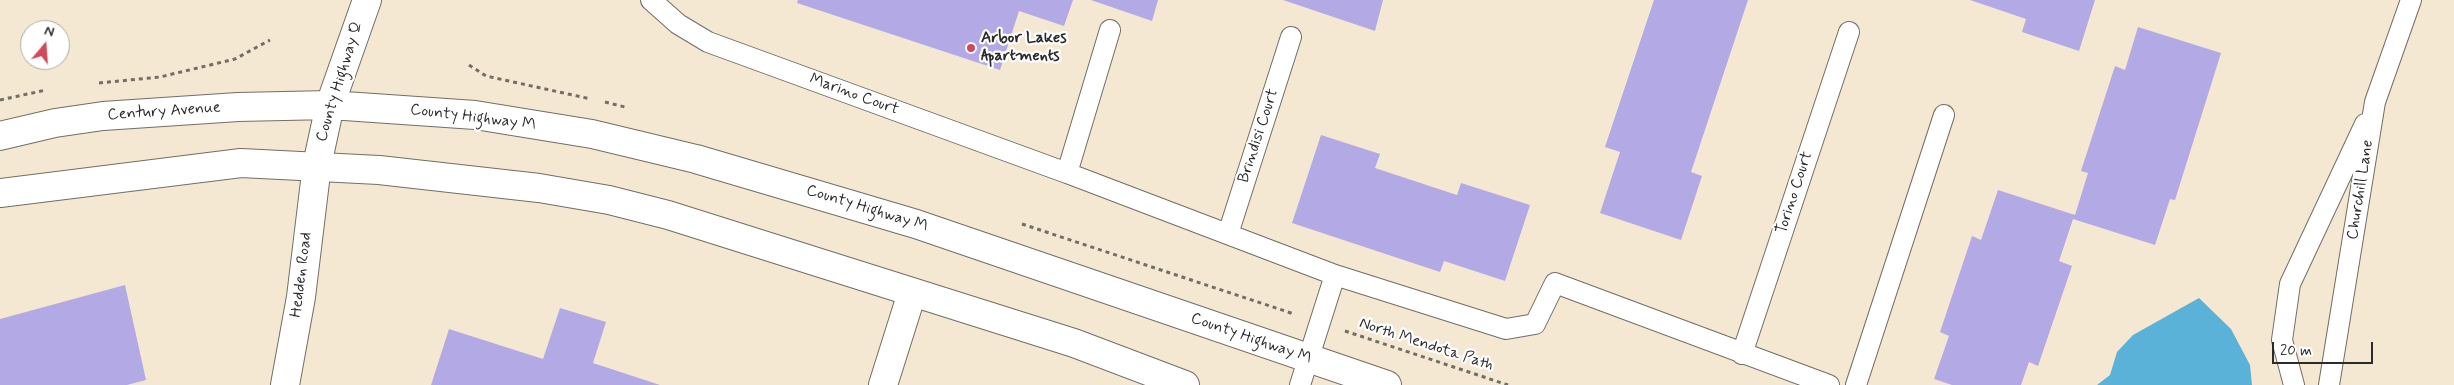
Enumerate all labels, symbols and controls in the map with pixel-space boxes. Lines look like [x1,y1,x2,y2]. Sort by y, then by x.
north arrow [20,20,70,70]
street label: County Highway Q [313,20,367,144]
text: N [42,22,57,42]
place label: Arbor Lakes Apartments [981,29,1067,67]
marker: Arbor Lakes Apartments [965,42,977,54]
street label: Marino Court [807,70,901,120]
street label: Brindisi Court [1235,87,1283,185]
street label: Century Avenue [107,98,221,126]
street label: County Highway M [409,101,537,135]
street label: Churchill Lane [2344,139,2378,241]
street label: Torino Court [1773,149,1817,237]
street label: County Highway M [804,181,930,237]
street label: Hedden Road [287,231,317,319]
street label: County Highway M [1188,309,1314,369]
street label: North Mendota Path [1357,314,1495,376]
scale bar [2274,332,2375,364]
text: 20 m [2280,341,2312,361]

